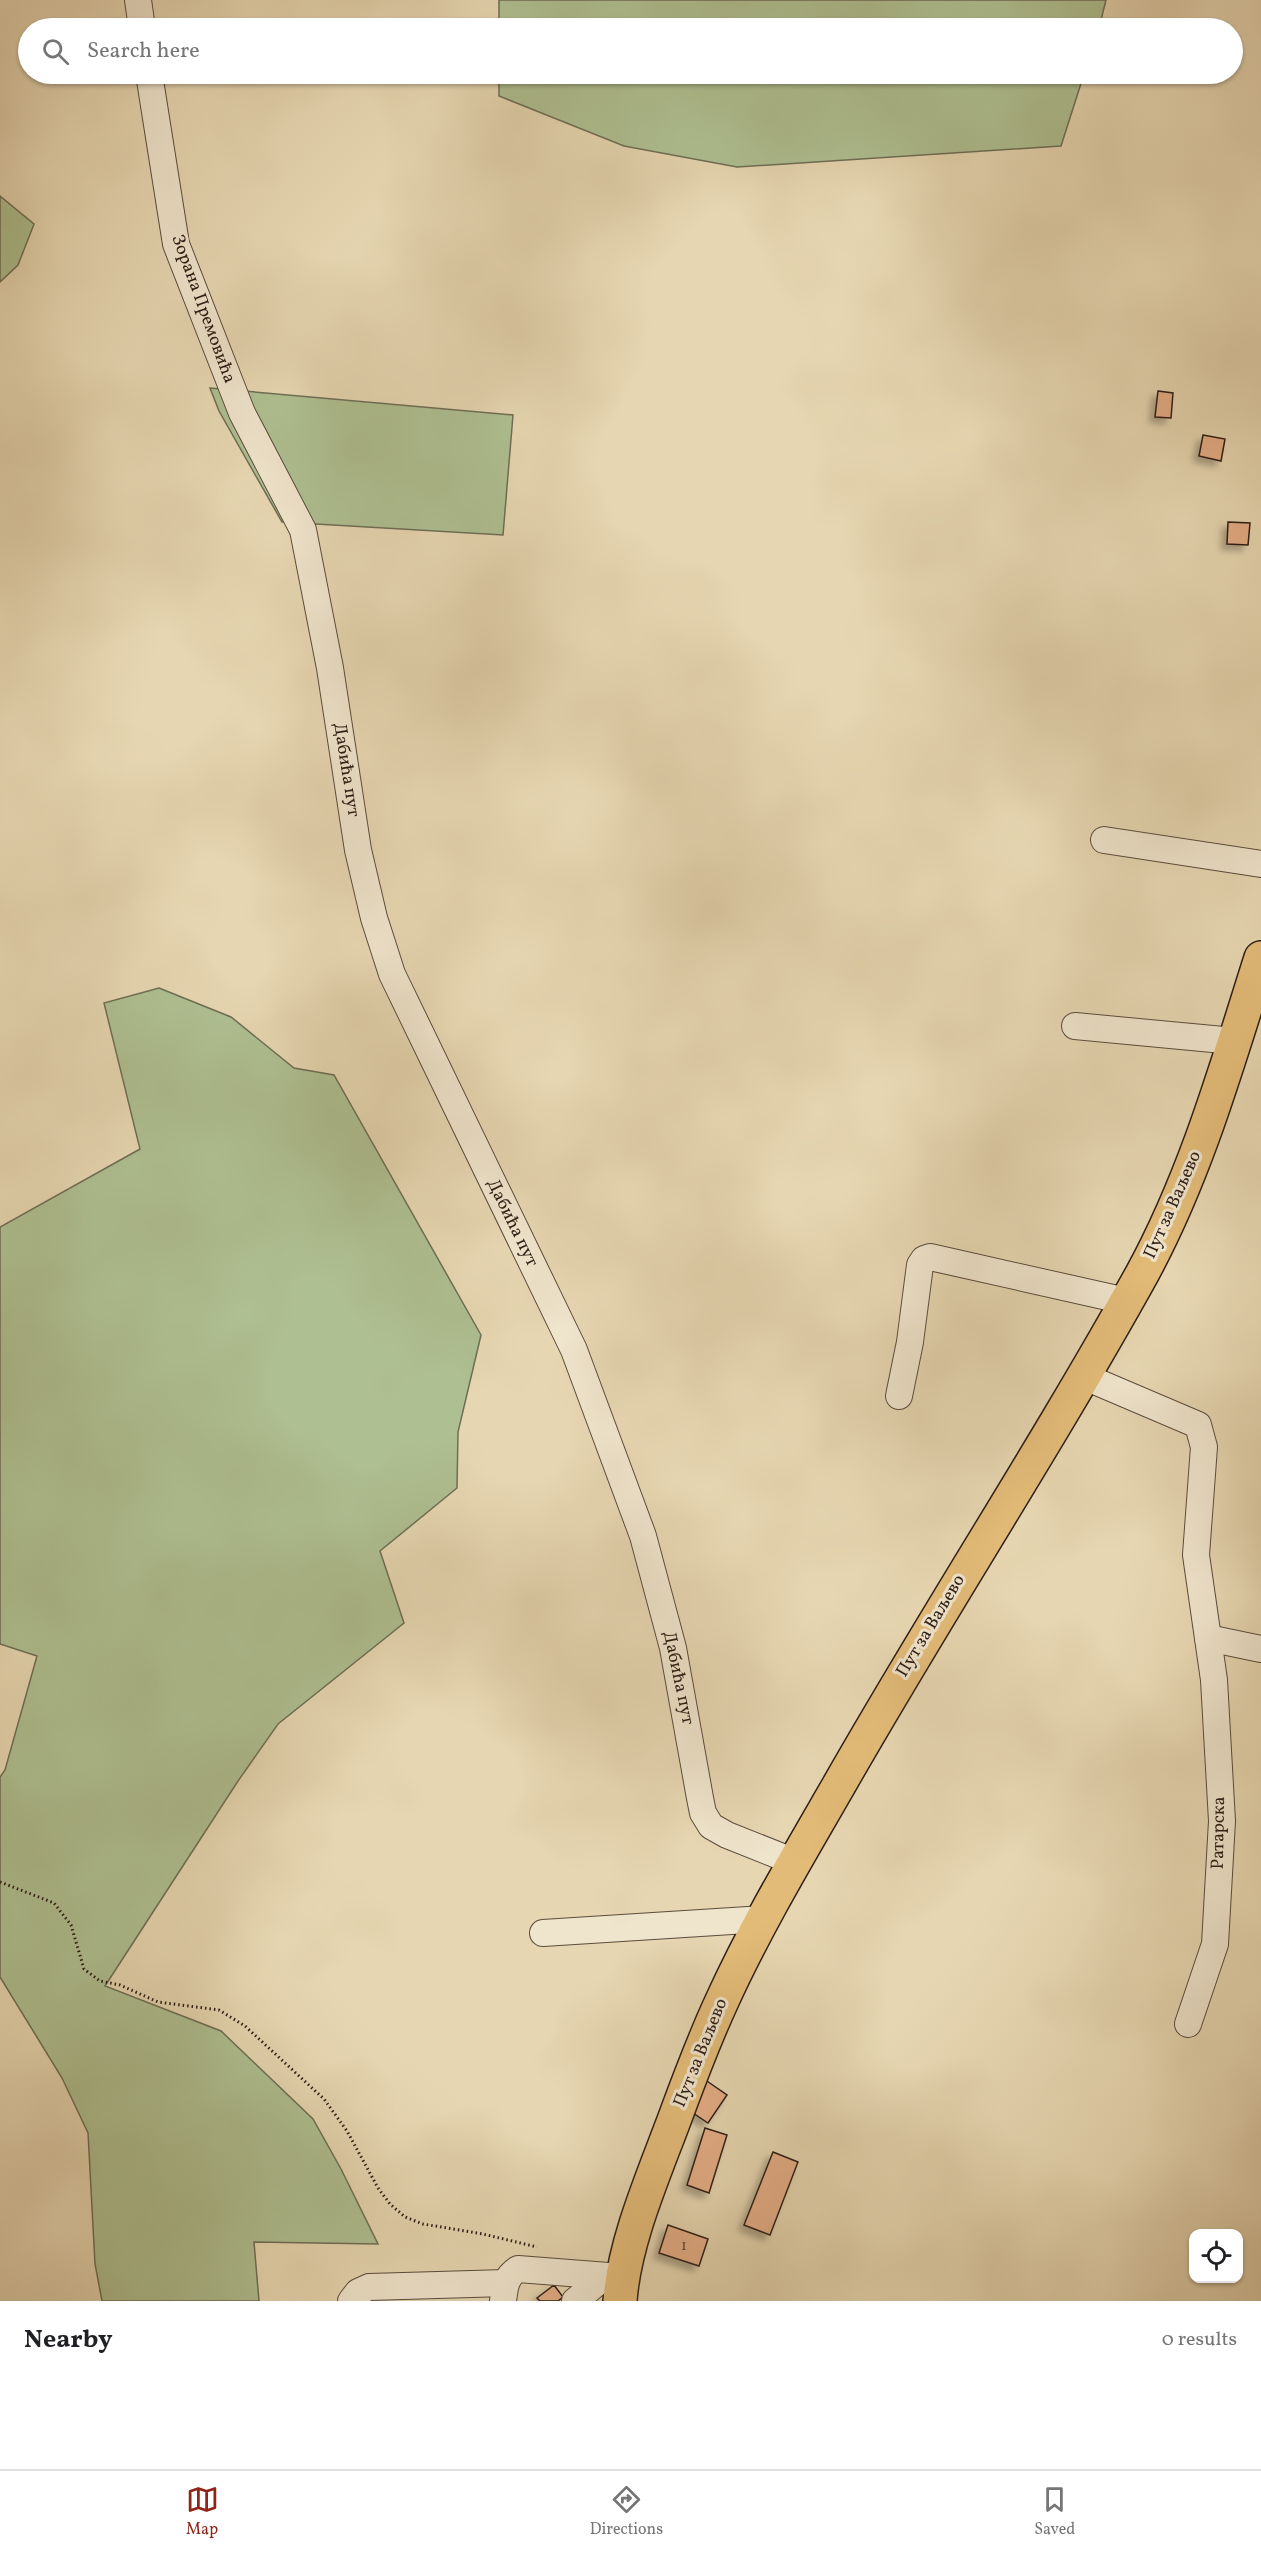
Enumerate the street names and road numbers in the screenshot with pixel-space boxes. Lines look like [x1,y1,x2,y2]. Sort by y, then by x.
street label: Зорана Премовића [164,231,242,387]
street label: Дабића пут [326,721,366,819]
street label: Пут за Ваљево [1138,1147,1208,1263]
street label: Дабића пут [480,1175,544,1271]
street label: Пут за Ваљево [890,1570,972,1682]
street label: Дабића пут [656,1629,700,1727]
street label: Ратарска [1206,1796,1232,1870]
street label: Пут за Ваљево [668,1995,734,2111]

